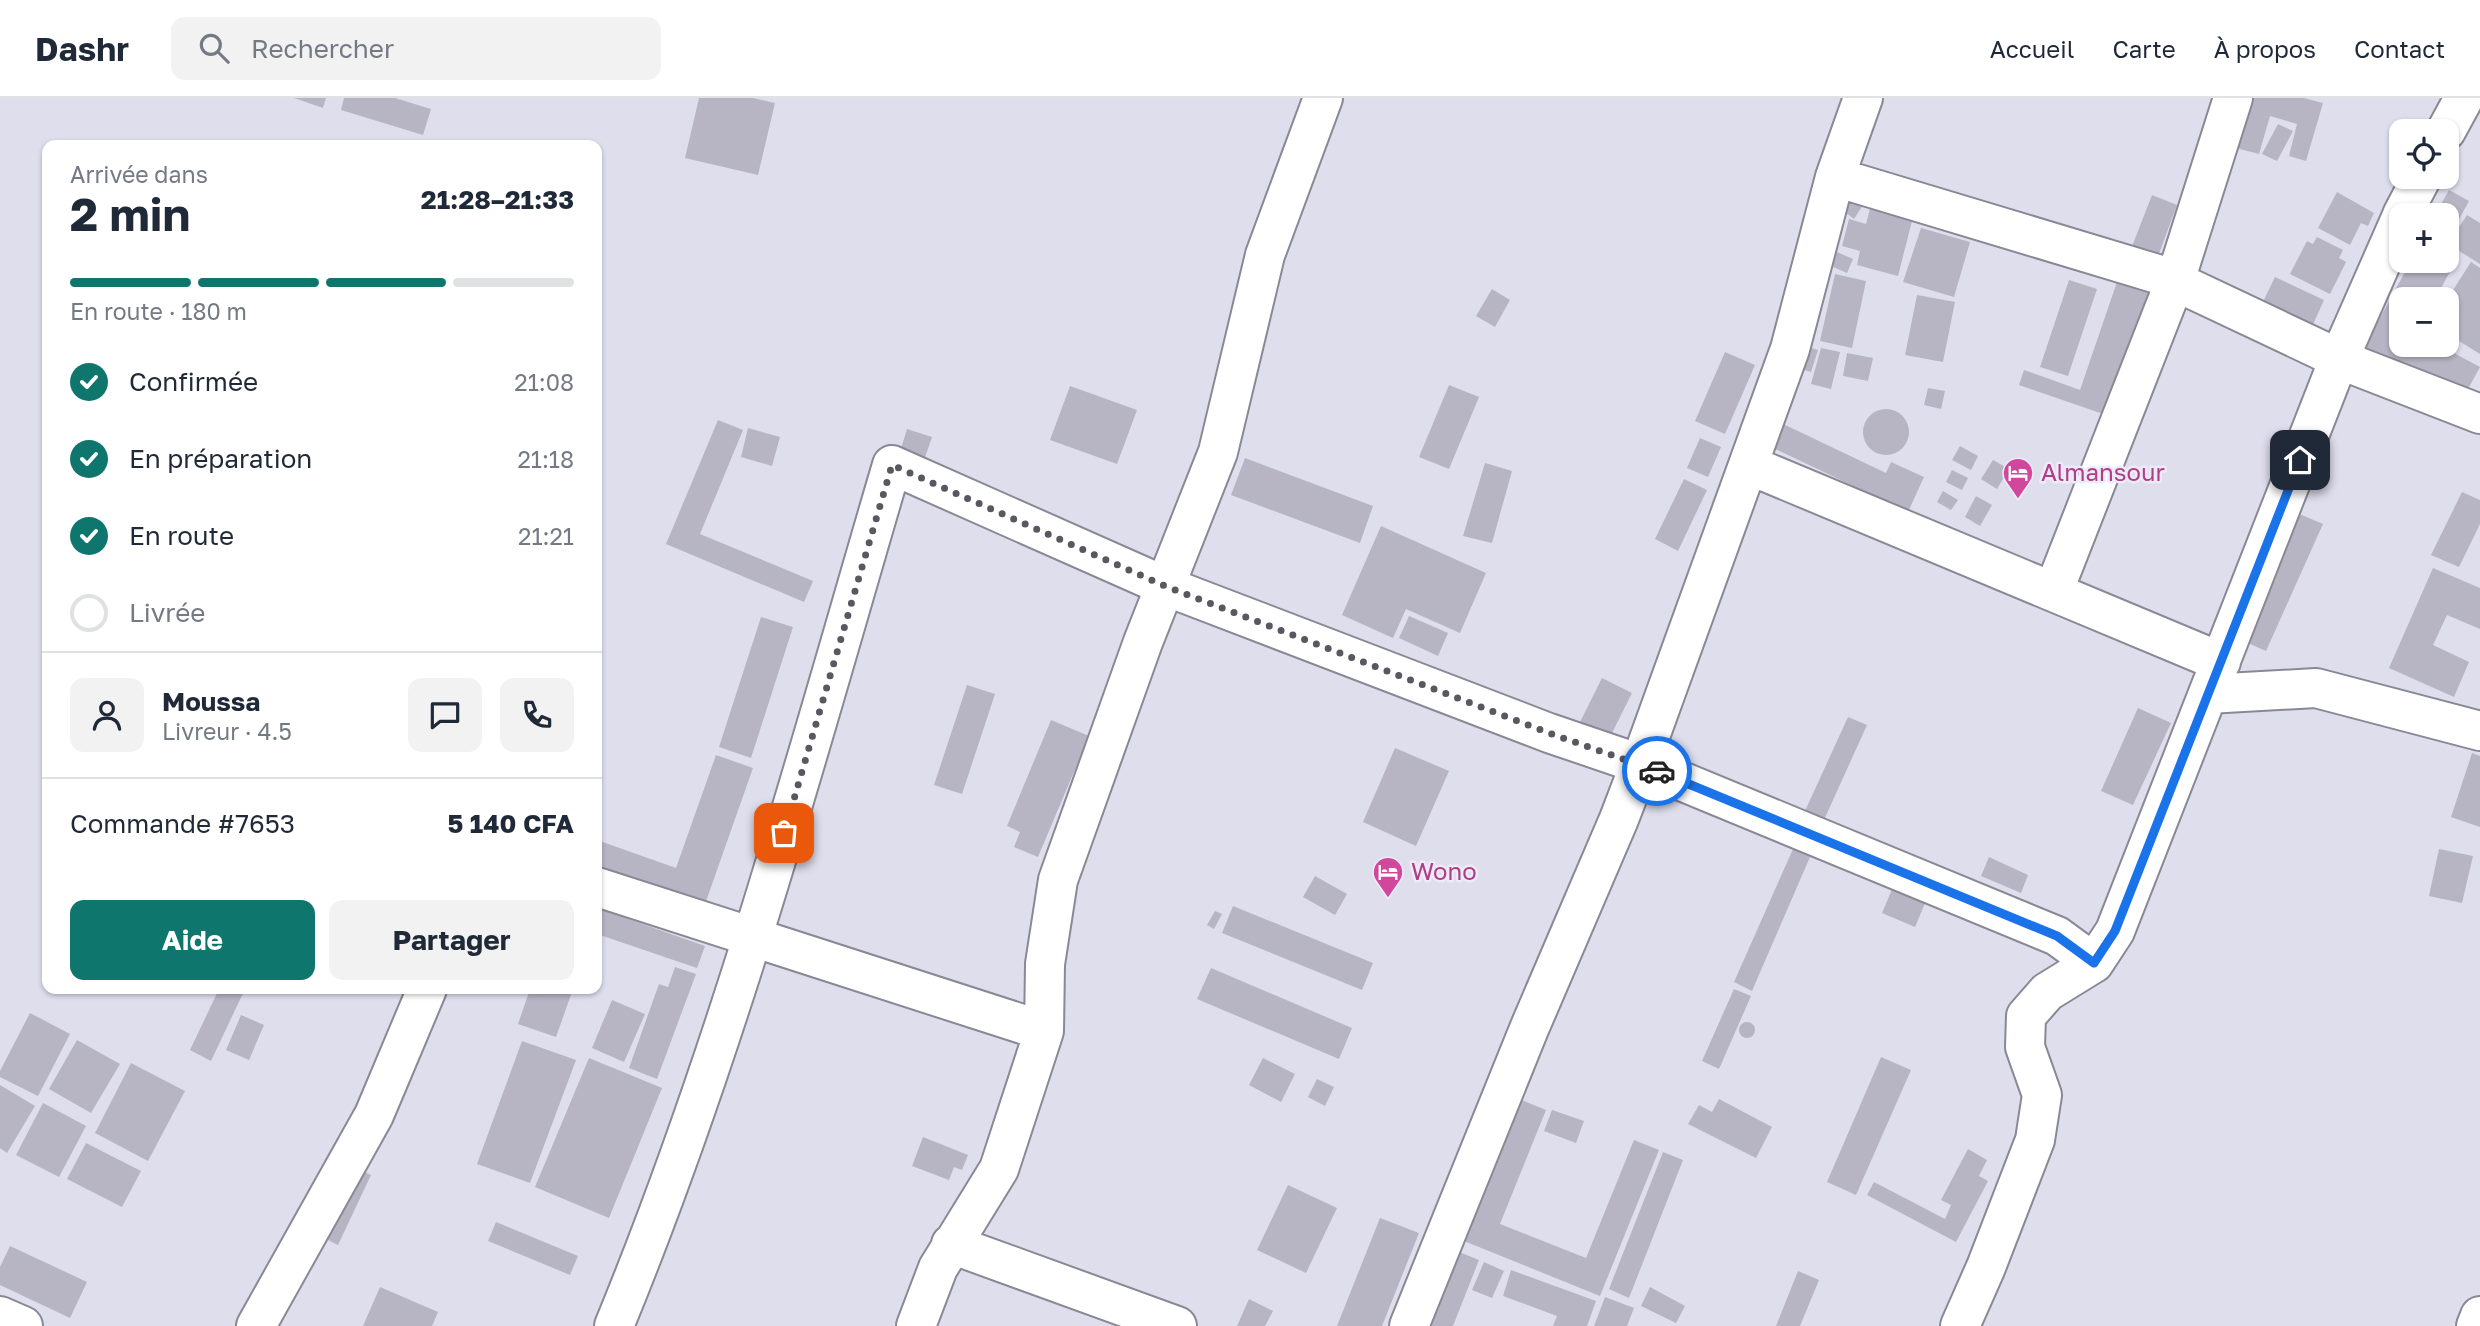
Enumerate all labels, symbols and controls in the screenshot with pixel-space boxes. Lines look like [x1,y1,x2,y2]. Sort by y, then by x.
search box [171,17,661,80]
text: Dashr [35,29,129,68]
icon: search [195,29,233,67]
text: Rechercher [251,33,394,64]
text: Accueil [1990,34,2074,63]
text: Carte [2112,34,2176,63]
text: À propos [2214,34,2316,63]
text: Contact [2354,34,2445,63]
map controls [2389,119,2459,357]
button: locate [2389,119,2459,189]
text: Arrivée dans [70,160,208,188]
text: 21:28–21:33 [421,184,574,215]
text: 2 min [70,186,190,241]
button: + [2389,203,2459,273]
button: − [2389,287,2459,357]
text: En route · 180 m [70,297,247,325]
icon: check [70,363,108,401]
text: Confirmée [129,366,258,397]
text: 21:08 [514,368,574,396]
pin [2270,430,2330,490]
icon: check [70,440,108,478]
icon: home [2281,441,2319,479]
text: En préparation [129,443,312,474]
text: 21:18 [517,445,574,473]
hotel icon: Almansour [2001,456,2035,500]
place label: Almansour [2041,457,2165,486]
icon: check [70,517,108,555]
text: En route [129,520,234,551]
text: 21:21 [518,522,574,550]
text: Livrée [129,597,205,628]
button: person [70,678,144,752]
button: chat [408,678,482,752]
button: phone [500,678,574,752]
text: Moussa [162,686,260,717]
text: Livreur · 4.5 [162,717,292,745]
courier [1622,736,1692,806]
icon: car [1638,752,1676,790]
pin [754,803,814,863]
text: Commande #7653 [70,808,295,839]
text: 5 140 CFA [448,808,574,839]
icon: bag [765,814,803,852]
hotel icon: Wono [1371,855,1405,899]
place label: Wono [1411,856,1477,885]
button: Aide [70,900,315,980]
button: Partager [329,900,574,980]

